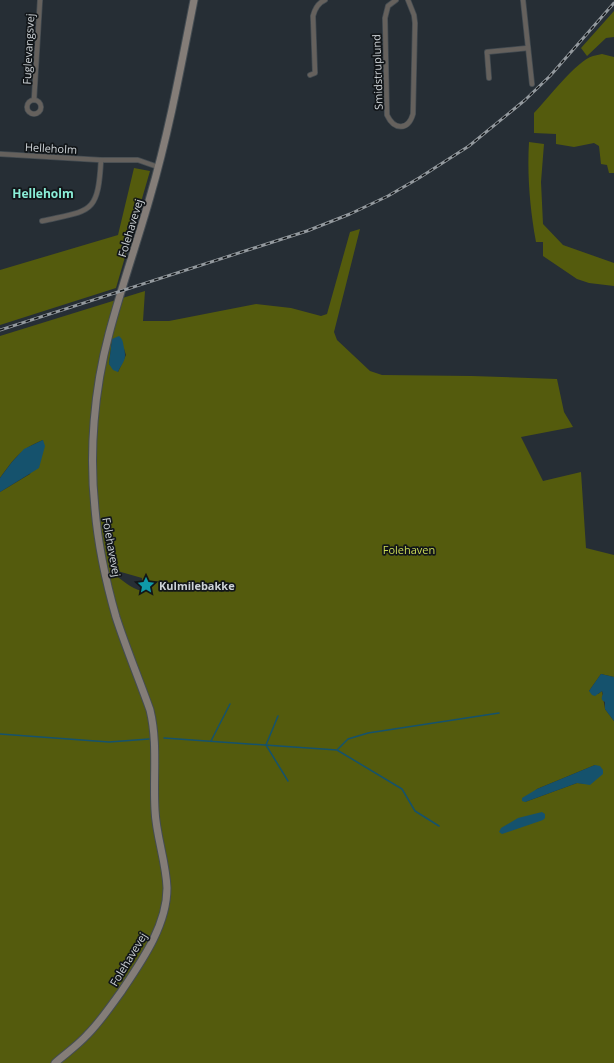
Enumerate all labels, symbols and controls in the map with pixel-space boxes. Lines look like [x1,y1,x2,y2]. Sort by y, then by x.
street label: Fuglevangsvej [19,13,37,85]
street label: Smidstruplund [368,34,386,110]
street label: Helleholm [24,139,78,157]
district label: Helleholm [12,185,74,202]
street label: Folehavevej [114,197,146,259]
street label: Folehavevej [99,516,125,578]
park label: Folehaven [383,542,435,557]
place icon: Kulmilebakke [136,575,156,595]
place label: Kulmilebakke [159,578,235,593]
street label: Folehavevej [106,929,150,989]

